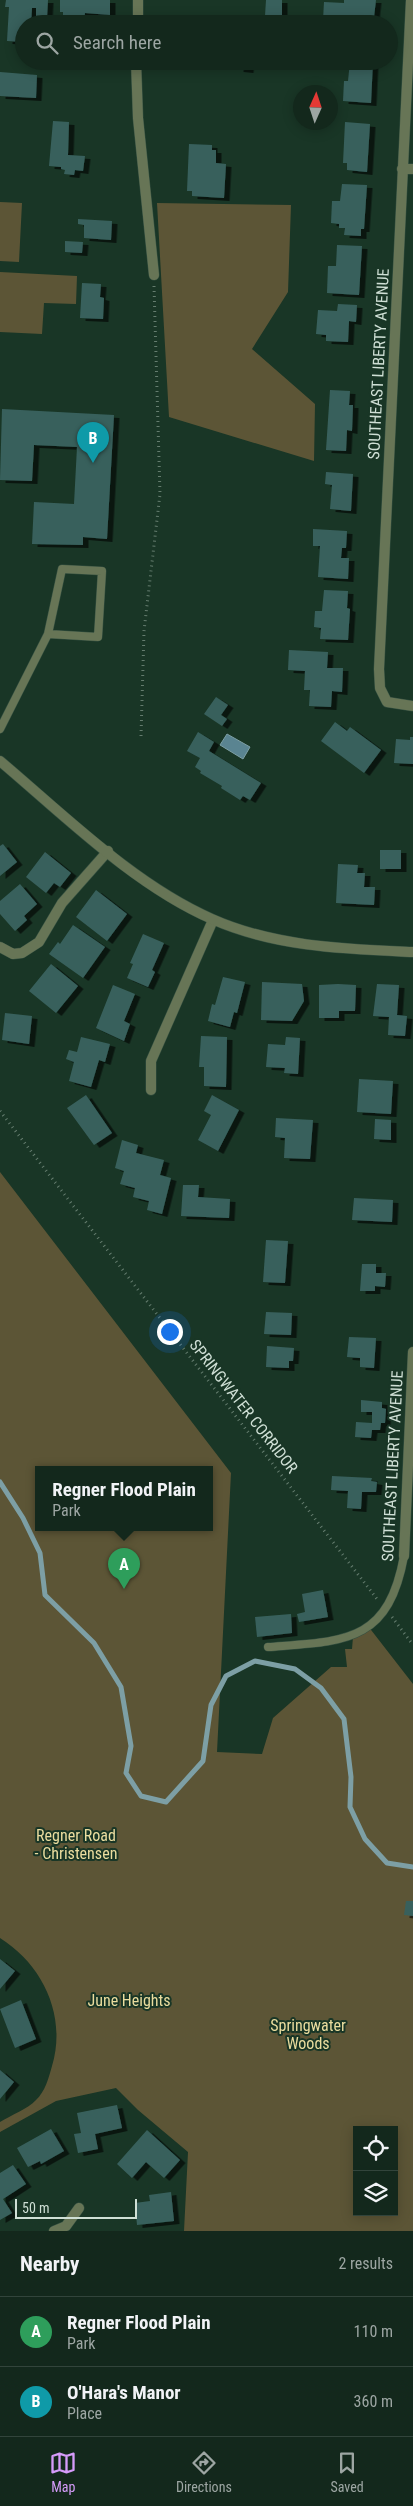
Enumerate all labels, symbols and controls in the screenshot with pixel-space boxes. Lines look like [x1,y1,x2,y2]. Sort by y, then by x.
search box [15,15,398,70]
icon: search [33,29,61,57]
text: Search here [73,31,161,54]
north arrow [293,85,338,130]
street label: SOUTHEAST LIBERTY AVENUE [364,268,393,460]
pin: B [77,422,109,463]
your location [157,1319,183,1345]
street label: SPRINGWATER CORRIDOR [185,1336,302,1477]
street label: SOUTHEAST LIBERTY AVENUE [378,1370,407,1562]
popup [35,1466,213,1531]
text: Regner Flood Plain [52,1478,196,1501]
text: Park [52,1501,81,1520]
pin: A [108,1548,140,1589]
park label: Regner Road - Christensen [35,1826,117,1863]
park label: June Heights [87,1991,171,2010]
park label: Springwater Woods [270,2016,346,2053]
map controls [353,2126,398,2216]
button: locate [353,2126,398,2171]
button: layers [353,2171,398,2216]
scale bar [15,2196,138,2219]
text: 50 m [22,2200,50,2216]
text: Nearby [20,2252,79,2276]
text: 2 results [338,2254,393,2273]
text: Regner Flood Plain [67,2311,211,2334]
text: A [31,2322,41,2341]
text: 110 m [354,2322,393,2341]
text: Park [67,2334,96,2353]
text: O'Hara's Manor [67,2381,181,2404]
text: B [32,2392,40,2411]
text: 360 m [354,2392,393,2411]
text: Place [67,2404,102,2423]
tab: Map [49,2449,77,2495]
tab: Directions [176,2449,232,2495]
tab: Saved [330,2449,364,2495]

